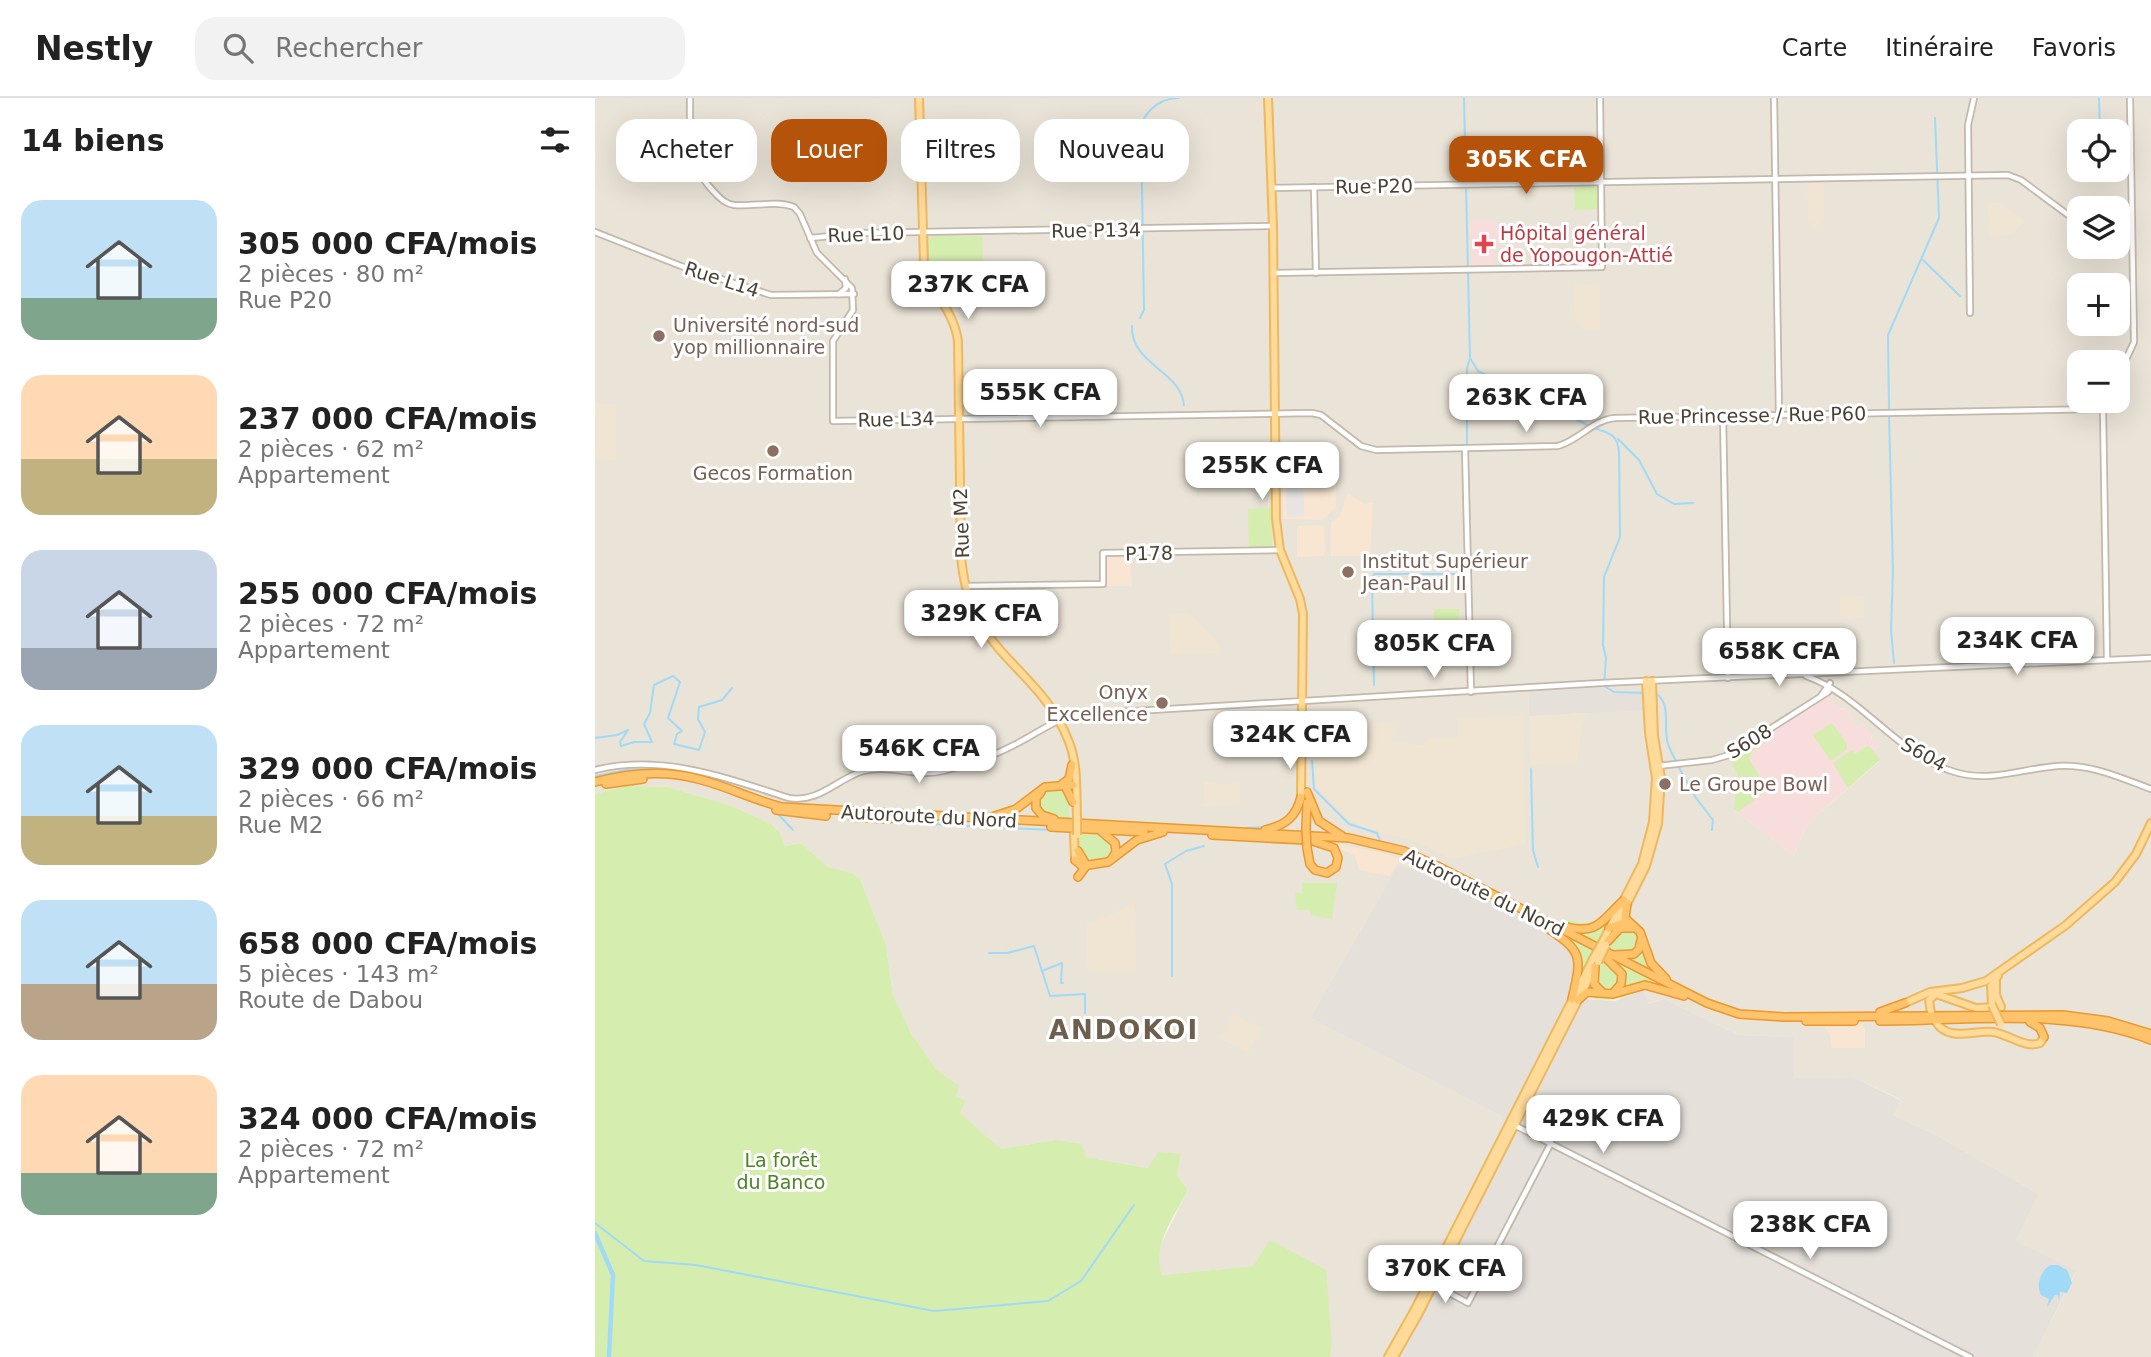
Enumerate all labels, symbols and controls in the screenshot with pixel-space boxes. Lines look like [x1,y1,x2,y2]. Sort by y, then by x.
search box [195,17,685,80]
text: Nestly [35,29,153,68]
icon: search [219,29,257,67]
text: Rechercher [275,33,423,63]
text: Carte [1782,34,1847,62]
text: Itinéraire [1885,34,1994,62]
text: Favoris [2032,34,2116,62]
chip: Acheter [616,119,757,182]
chip: Louer [771,119,887,182]
chip: Filtres [901,119,1020,182]
chip: Nouveau [1034,119,1189,182]
map controls [2067,119,2130,413]
button: locate [2067,119,2130,182]
icon: filters [536,121,574,159]
text: 14 biens [21,123,165,158]
pin: 305K CFA [1454,136,1598,196]
text: 305K CFA [1465,146,1587,172]
street label: Rue P20 [1335,174,1413,198]
button: layers [2067,196,2130,259]
street label: Rue P134 [1051,218,1141,242]
street label: Rue L10 [827,222,905,246]
place label: Hôpital général de Yopougon-Attié [1500,222,1673,266]
text: 305 000 CFA/mois [238,226,537,261]
icon: home [77,228,161,312]
marker: Hôpital général de Yopougon-Attié [1474,234,1494,254]
street label: Rue L14 [682,257,762,301]
text: 2 pièces · 80 m² [238,261,424,287]
pin: 237K CFA [896,262,1040,321]
text: 237K CFA [907,271,1029,297]
button: + [2067,273,2130,336]
text: Rue P20 [238,287,332,313]
place label: Université nord-sud yop millionnaire [673,314,859,358]
marker: Université nord-sud yop millionnaire [651,328,667,344]
button: − [2067,350,2130,413]
pin: 555K CFA [968,370,1112,429]
pin: 263K CFA [1454,374,1598,434]
text: 555K CFA [979,379,1101,405]
text: 263K CFA [1465,384,1587,410]
text: 237 000 CFA/mois [238,401,537,436]
street label: Rue Princesse / Rue P60 [1638,402,1866,428]
icon: home [77,403,161,487]
street label: Rue L34 [857,407,935,431]
text: 2 pièces · 62 m² [238,436,424,462]
pin: 255K CFA [1190,442,1334,502]
marker: Gecos Formation [765,443,781,459]
text: 255K CFA [1201,452,1323,478]
text: Appartement [238,462,390,488]
place label: Gecos Formation [693,462,853,484]
street label: Rue M2 [949,487,973,559]
street label: P178 [1125,542,1173,564]
place label: Institut Supérieur Jean-Paul II [1361,550,1528,594]
marker: Institut Supérieur Jean-Paul II [1340,564,1356,580]
text: 255 000 CFA/mois [238,576,537,611]
icon: home [77,578,161,662]
pin: 329K CFA [909,590,1053,650]
text: 329K CFA [920,600,1042,626]
text: 2 pièces · 72 m² [238,611,424,637]
pin: 234K CFA [1945,618,2089,677]
pin: 805K CFA [1362,620,1506,680]
text: 234K CFA [1956,627,2078,653]
pin: 658K CFA [1707,628,1851,688]
text: 805K CFA [1373,630,1495,656]
text: Appartement [238,637,390,663]
text: 658K CFA [1718,638,1840,664]
place label: Onyx Excellence [1047,681,1148,725]
marker: Onyx Excellence [1154,695,1170,711]
pin: 324K CFA [1218,712,1362,771]
street label: S608 [1723,719,1775,763]
text: 324K CFA [1229,721,1351,747]
pin: 546K CFA [847,726,991,785]
street label: S604 [1898,732,1950,776]
text: 546K CFA [858,735,980,761]
text: 329 000 CFA/mois [238,751,537,786]
icon: home [77,753,161,837]
place label: Le Groupe Bowl [1679,773,1828,795]
marker: Le Groupe Bowl [1657,776,1673,792]
text: 2 pièces · 66 m² [238,786,424,812]
street label: Autoroute du Nord [841,800,1017,832]
text: Rue M2 [238,812,323,838]
street label: Autoroute du Nord [1400,844,1568,940]
text: 658 000 CFA/mois [238,926,537,961]
icon: home [77,928,161,1012]
text: 5 pièces · 143 m² [238,961,439,987]
text: Route de Dabou [238,987,423,1013]
district label: ANDOKOI [1049,1015,1199,1045]
pin: 429K CFA [1531,1096,1675,1155]
text: 324 000 CFA/mois [238,1101,537,1136]
icon: home [77,1103,161,1187]
text: 429K CFA [1542,1105,1664,1131]
text: 2 pièces · 72 m² [238,1136,424,1162]
park label: La forêt du Banco [737,1149,825,1193]
text: Appartement [238,1162,390,1188]
pin: 238K CFA [1738,1202,1882,1261]
text: 238K CFA [1749,1211,1871,1237]
pin: 370K CFA [1373,1246,1517,1305]
text: 370K CFA [1384,1255,1506,1281]

